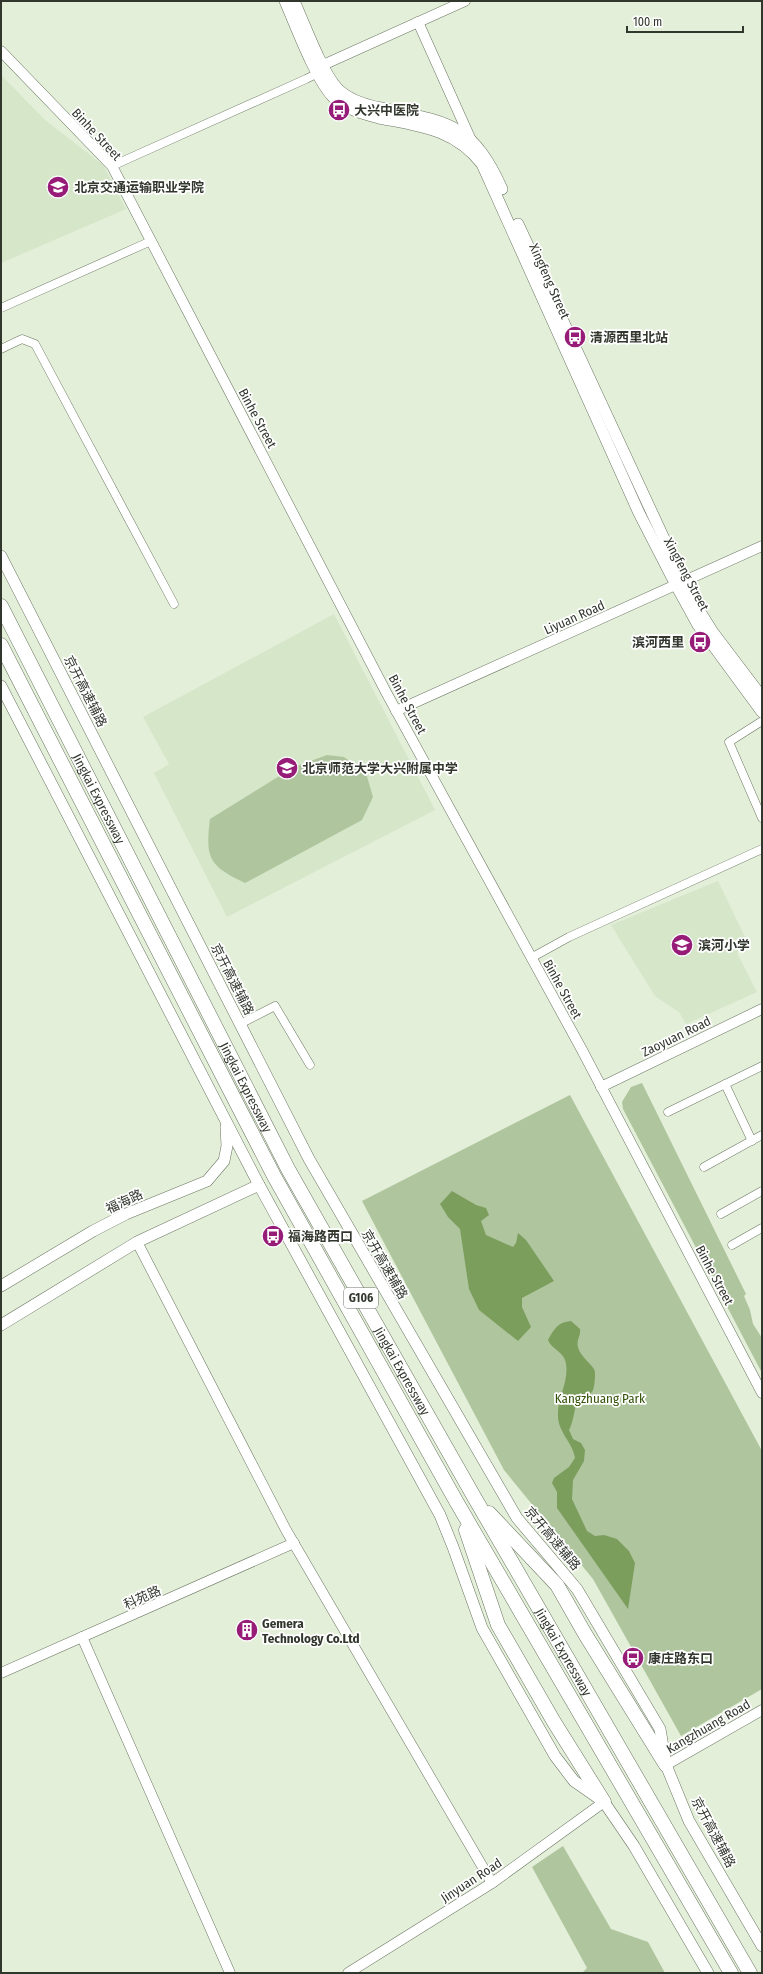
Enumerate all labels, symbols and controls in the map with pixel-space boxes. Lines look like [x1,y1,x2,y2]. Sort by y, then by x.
scale bar [627,8,743,34]
text: 100 m [633,15,662,29]
bus stop icon: 大兴中医院 [326,97,352,123]
place label: 大兴中医院 [354,103,419,118]
street label: Binhe Street [69,105,125,164]
school or university icon: 北京交通运输职业学院 [45,174,71,200]
place label: 北京交通运输职业学院 [74,180,204,195]
street label: Xingfeng Street [526,241,573,322]
bus stop icon: 清源西里北站 [562,324,588,350]
place label: 清源西里北站 [590,330,668,345]
street label: Binhe Street [236,386,280,451]
street label: Xingfeng Street [661,535,713,614]
street label: Liyuan Road [542,597,607,637]
bus stop icon: 滨河西里 [687,629,713,655]
place label: 滨河西里 [632,635,684,650]
street label: 京开高速辅路 [61,653,110,729]
street label: Binhe Street [386,672,430,737]
street label: Jingkai Expressway [69,751,128,846]
school or university icon: 北京师范大学大兴附属中学 [274,755,300,781]
place label: 北京师范大学大兴附属中学 [302,761,458,776]
school or university icon: 滨河小学 [669,932,695,958]
place label: 滨河小学 [698,938,750,953]
street label: 京开高速辅路 [208,941,257,1017]
street label: Binhe Street [540,957,585,1022]
street label: Zaoyuan Road [639,1013,713,1060]
street label: Jingkai Expressway [217,1040,275,1135]
street label: 福海路 [103,1186,145,1216]
bus stop icon: 福海路西口 [260,1223,286,1249]
street label: 京开高速辅路 [359,1227,411,1302]
place label: 福海路西口 [288,1229,353,1244]
street label: Binhe Street [693,1243,737,1308]
road number: G106 [344,1288,378,1308]
street label: Jingkai Expressway [371,1324,433,1418]
park label: Kangzhuang Park [555,1391,646,1406]
street label: 京开高速辅路 [522,1504,583,1573]
street label: 科苑路 [121,1583,163,1612]
street label: Jingkai Expressway [532,1605,595,1699]
place label: Gemera Technology Co.Ltd [262,1616,360,1646]
building icon: Gemera Technology Co.Ltd [234,1617,260,1643]
bus stop icon: 康庄路东口 [620,1645,646,1671]
place label: 康庄路东口 [648,1651,713,1666]
street label: Kangzhuang Road [664,1696,753,1756]
street label: 京开高速辅路 [689,1794,738,1870]
street label: Jinyuan Road [438,1855,504,1906]

